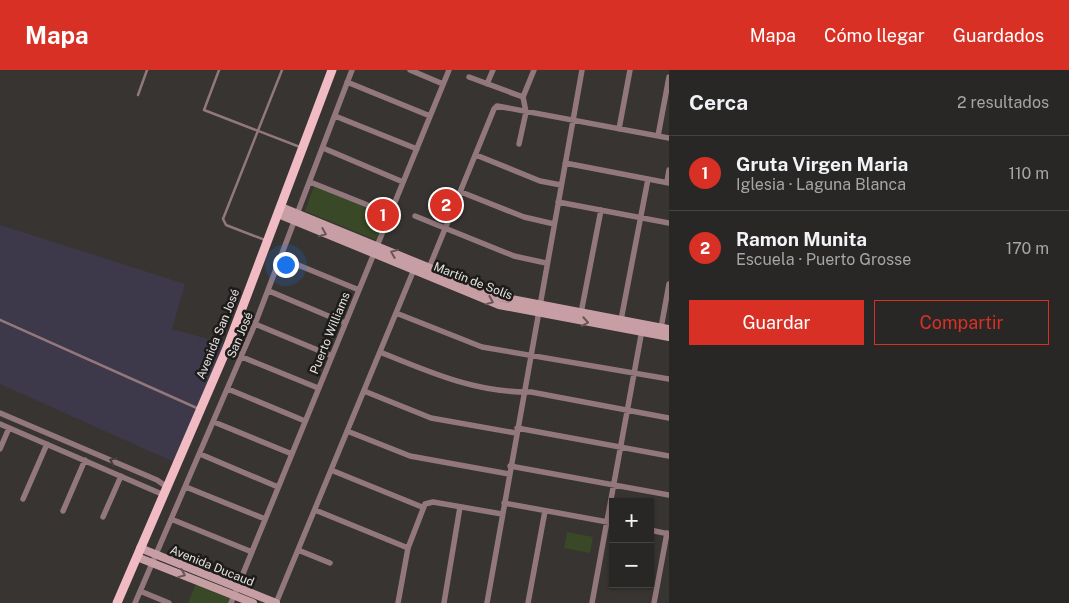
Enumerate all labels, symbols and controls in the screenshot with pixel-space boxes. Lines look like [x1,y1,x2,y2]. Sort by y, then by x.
text: Mapa [25,21,89,49]
text: Mapa [750,25,796,46]
text: Cómo llegar [824,25,925,46]
text: Guardados [953,25,1044,46]
text: Cerca [689,90,748,115]
text: 2 resultados [957,93,1049,112]
text: Gruta Virgen Maria [736,153,908,175]
text: 1 [702,164,708,183]
text: 110 m [1008,164,1049,183]
text: Iglesia · Laguna Blanca [736,175,906,194]
pin: 2 [430,186,462,224]
pin: 1 [367,196,399,234]
one-way arrow [318,226,327,237]
text: Ramon Munita [736,228,867,250]
text: 2 [700,239,710,258]
text: 170 m [1006,239,1049,258]
one-way arrow [390,249,399,260]
text: Escuela · Puerto Grosse [736,250,911,269]
your location [273,252,299,278]
street label: Martín de Solís [432,260,514,302]
street label: Avenida San José [193,287,243,381]
street label: Puerto Williams [307,290,353,376]
one-way arrow [485,295,494,305]
button: Guardar [689,300,864,345]
button: Compartir [874,300,1049,345]
street label: San José [224,310,256,360]
one-way arrow [581,316,590,326]
one-way arrow [109,457,117,467]
map controls [609,498,654,588]
button: + [609,498,654,543]
street label: Avenida Ducaud [168,543,256,589]
button: − [609,543,654,588]
one-way arrow [177,568,186,579]

